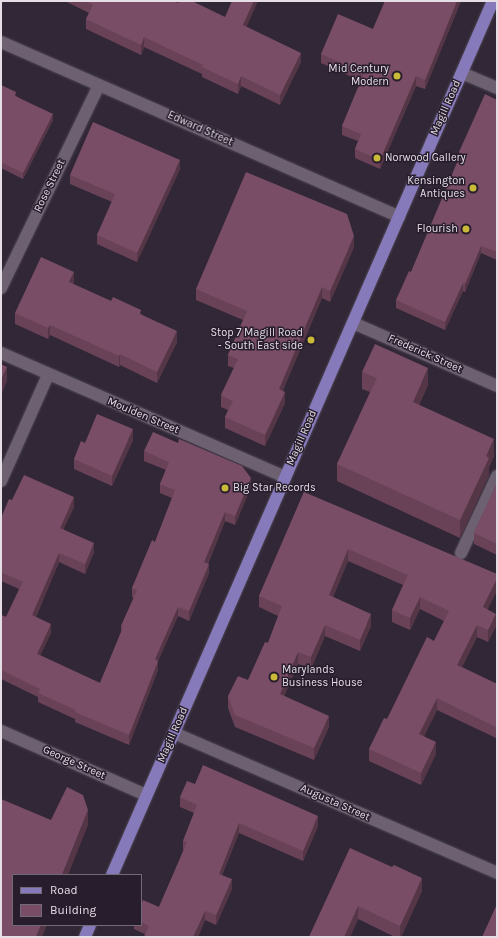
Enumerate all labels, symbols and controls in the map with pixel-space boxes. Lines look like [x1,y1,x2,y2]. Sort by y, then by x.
place label: Mid Century Modern [328,63,389,89]
marker: Mid Century Modern [392,71,402,81]
street label: Magill Road [428,78,464,138]
street label: Edward Street [165,109,235,149]
place label: Norwood Gallery [385,151,466,165]
marker: Norwood Gallery [372,153,382,163]
street label: Rose Street [32,157,68,215]
place label: Kensington Antiques [407,175,465,201]
marker: Kensington Antiques [468,183,478,193]
place label: Flourish [417,222,458,236]
marker: Flourish [461,224,471,234]
place label: Stop 7 Magill Road - South East side [210,327,303,353]
street label: Frederick Street [386,332,464,376]
marker: Stop 7 Magill Road - South East side [306,335,316,345]
street label: Moulden Street [105,395,181,437]
street label: Magill Road [284,408,320,468]
place label: Big Star Records [233,481,316,495]
marker: Big Star Records [220,483,230,493]
place label: Marylands Business House [282,664,362,690]
marker: Marylands Business House [269,672,279,682]
street label: Magill Road [155,705,191,765]
street label: George Street [41,743,107,783]
street label: Augusta Street [298,782,372,824]
legend [12,874,142,926]
text: Road [50,883,78,897]
text: Building [50,903,96,917]

